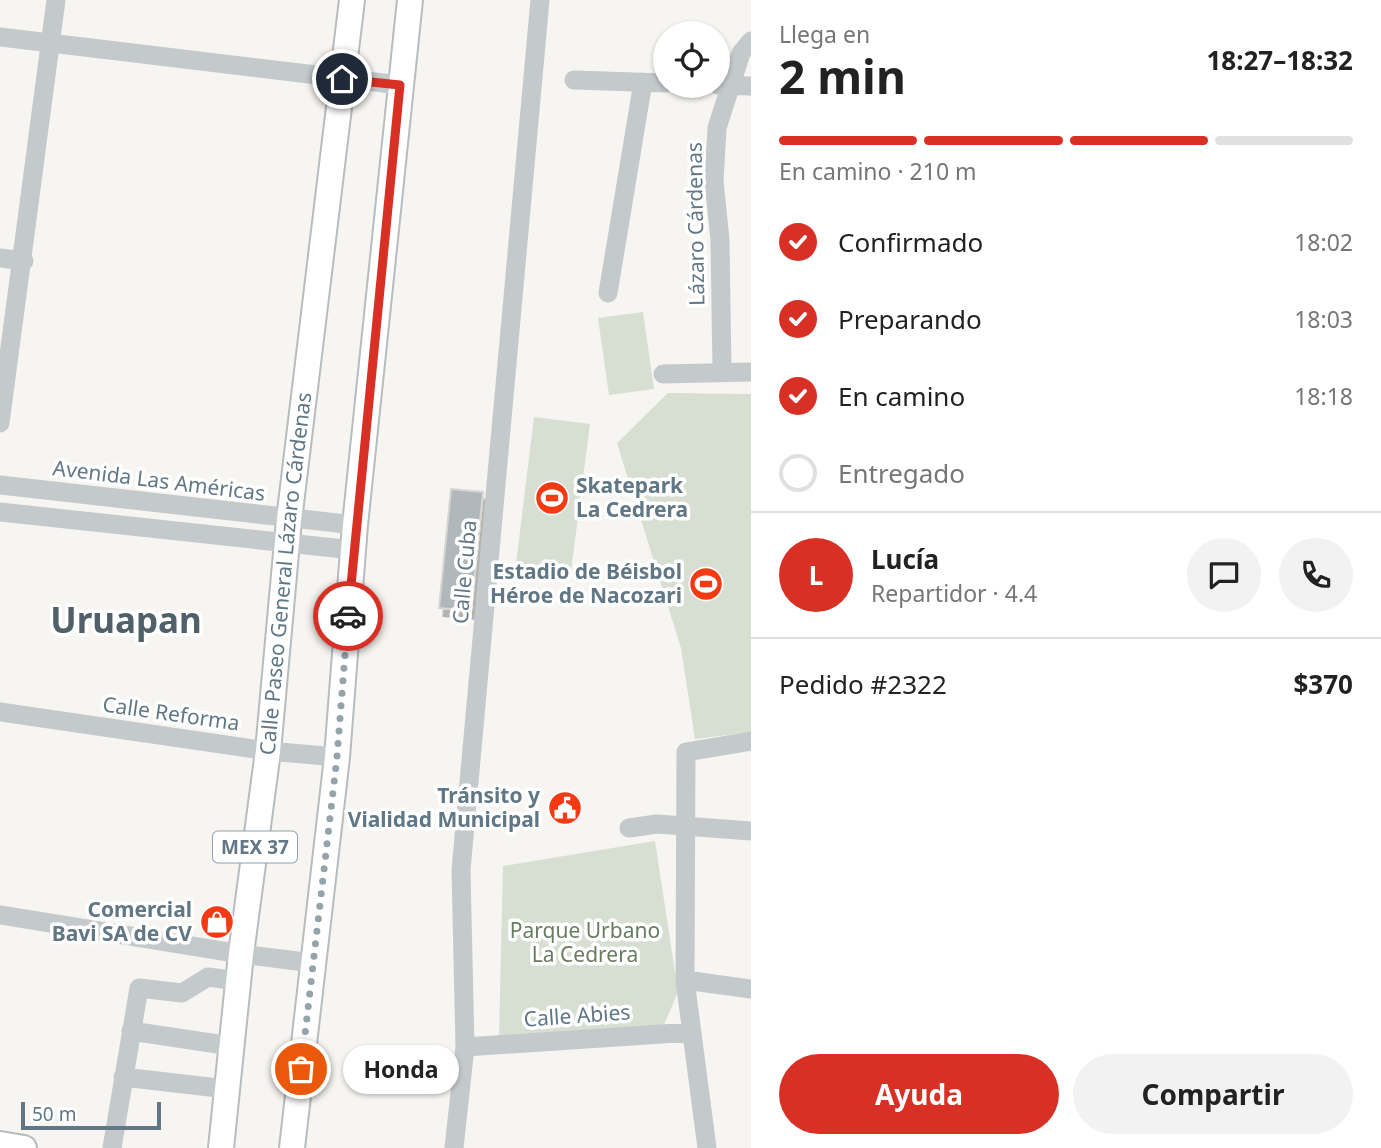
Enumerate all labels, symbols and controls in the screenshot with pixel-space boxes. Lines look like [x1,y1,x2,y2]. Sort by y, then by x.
text: Llega en [779,18,870,50]
map controls [653,21,730,98]
button: locate [653,21,730,98]
text: 18:27–18:32 [1206,42,1353,78]
text: 2 min [779,45,906,107]
pin [312,49,372,109]
icon: home [323,60,361,98]
street label: Lázaro Cárdenas [680,142,710,306]
text: En camino · 210 m [779,155,977,187]
icon: check [779,223,817,261]
text: Confirmado [838,224,983,260]
text: 18:02 [1294,226,1353,258]
icon: check [779,300,817,338]
text: Preparando [838,301,982,337]
text: 18:03 [1294,303,1353,335]
icon: check [779,377,817,415]
text: En camino [838,378,965,414]
text: 18:18 [1294,380,1353,412]
street label: Calle Paseo General Lázaro Cárdenas [253,391,317,756]
street label: Avenida Las Américas [51,453,267,507]
text: Entregado [838,455,965,491]
place label: Skatepark La Cedrera [576,471,688,523]
sports icon: Skatepark La Cedrera [533,479,571,517]
street label: Calle Cuba [446,519,482,625]
button: chat [1187,538,1261,612]
button: phone [1279,538,1353,612]
text: Lucía [871,541,939,577]
place label: Estadio de Béisbol Héroe de Nacozari [490,557,682,609]
text: L [809,557,823,593]
sports icon: Estadio de Béisbol Héroe de Nacozari [687,565,725,603]
text: Repartidor · 4.4 [871,577,1037,609]
courier [313,581,383,651]
district label: Uruapan [50,596,202,643]
icon: car [329,597,367,635]
text: Pedido #2322 [779,666,947,702]
text: $370 [1294,666,1353,702]
street label: Calle Reforma [101,690,241,736]
place label: Tránsito y Vialidad Municipal [348,781,540,833]
public building icon: Tránsito y Vialidad Municipal [546,789,584,827]
road number: MEX 37 [213,832,297,862]
place label: Comercial Bavi SA de CV [52,895,192,947]
shop icon: Comercial Bavi SA de CV [198,903,236,941]
park label: Parque Urbano La Cedrera [510,916,660,968]
street label: Calle Abies [523,997,631,1033]
pin [271,1039,331,1099]
callout: Honda [343,1044,458,1094]
icon: bag [282,1050,320,1088]
text: Honda [363,1053,439,1085]
button: Ayuda [779,1054,1059,1134]
button: Compartir [1073,1054,1353,1134]
scale bar [21,1099,161,1131]
text: 50 m [32,1101,76,1127]

